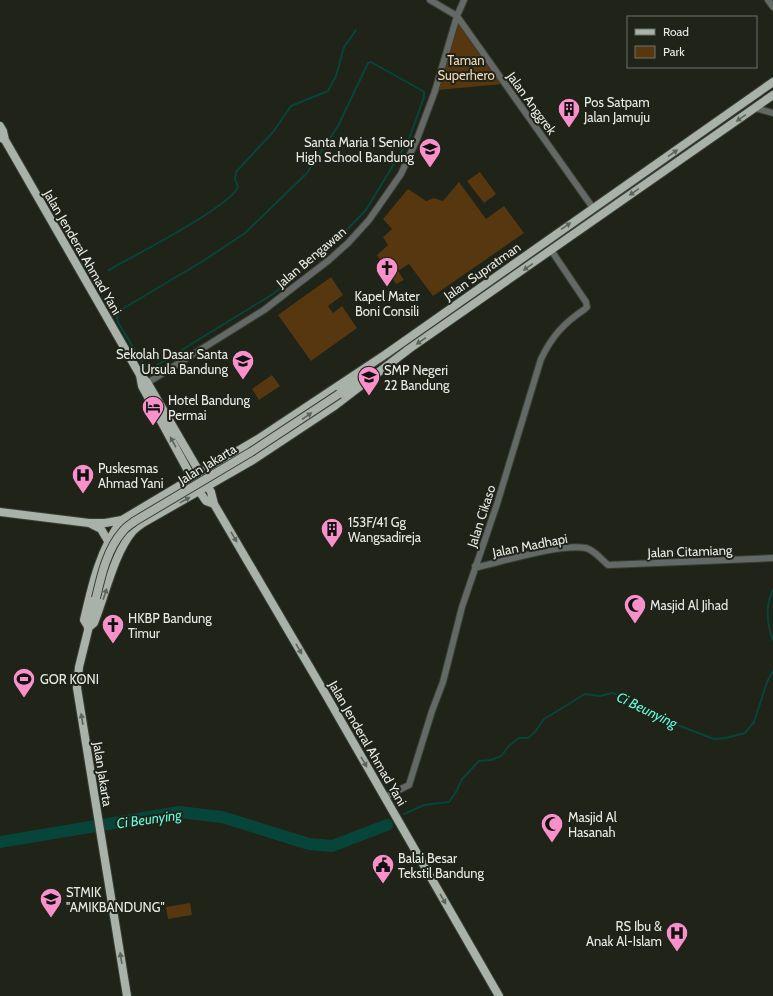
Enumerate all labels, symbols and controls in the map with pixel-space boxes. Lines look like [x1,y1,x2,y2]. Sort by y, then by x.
legend [627,16,757,68]
text: Road [663,24,689,39]
text: Park [663,44,685,59]
park label: Taman Superhero [437,52,495,83]
street label: Jalan Anggrek [503,68,560,138]
place label: Pos Satpam Jalan Jamuju [583,94,650,126]
building icon: Pos Satpam Jalan Jamuju [556,96,582,129]
one-way arrow [736,114,746,122]
place label: Santa Maria 1 Senior High School Bandung [296,134,415,165]
school or university icon: Santa Maria 1 Senior High School Bandung [417,136,443,169]
one-way arrow [668,149,678,157]
street label: Jalan Jenderal Ahmad Yani [40,186,125,317]
one-way arrow [629,188,640,196]
one-way arrow [561,222,572,230]
street label: Jalan Bengawan [272,223,349,291]
street label: Jalan Supratman [440,239,523,304]
church icon: Kapel Mater Boni Consili [374,255,400,288]
one-way arrow [523,263,533,271]
place label: Kapel Mater Boni Consili [354,288,420,319]
one-way arrow [416,337,427,345]
place label: Sekolah Dasar Santa Ursula Bandung [116,346,229,377]
school or university icon: Sekolah Dasar Santa Ursula Bandung [230,348,256,381]
place label: SMP Negeri 22 Bandung [384,362,450,393]
school or university icon: SMP Negeri 22 Bandung [356,364,382,397]
place label: Hotel Bandung Permai [168,392,251,423]
hotel icon: Hotel Bandung Permai [140,394,166,427]
one-way arrow [301,412,313,419]
one-way arrow [170,436,177,447]
street label: Jalan Jakarta [174,440,240,488]
place label: Puskesmas Ahmad Yani [98,460,164,491]
hospital icon: Puskesmas Ahmad Yani [70,462,96,495]
street label: Jalan Cikaso [463,483,499,550]
one-way arrow [179,497,191,503]
place label: 153F/41 Gg Wangsadireja [348,514,422,546]
building icon: 153F/41 Gg Wangsadireja [319,516,345,549]
street label: Jalan Madhapi [490,530,569,560]
one-way arrow [231,531,238,543]
street label: Jalan Citamiang [646,542,733,561]
one-way arrow [102,588,108,600]
mosque icon: Masjid Al Jihad [622,592,648,625]
place label: Masjid Al Jihad [650,597,728,614]
place label: HKBP Bandung Timur [128,610,212,641]
church icon: HKBP Bandung Timur [100,612,126,645]
one-way arrow [296,643,303,655]
sports icon: GOR KONI [11,666,37,699]
place label: GOR KONI [40,671,99,687]
street label: Jalan Jenderal Ahmad Yani [325,677,410,808]
water label: Ci Beunying [614,688,681,733]
one-way arrow [79,713,85,725]
street label: Jalan Jakarta [90,740,116,808]
one-way arrow [361,756,368,768]
water label: Ci Beunying [115,805,183,832]
place label: Masjid Al Hasanah [568,809,617,840]
mosque icon: Masjid Al Hasanah [539,811,565,844]
place label: Balai Besar Tekstil Bandung [398,850,484,881]
public building icon: Balai Besar Tekstil Bandung [370,852,396,885]
place label: STMIK "AMIKBANDUNG" [66,884,165,915]
school or university icon: STMIK "AMIKBANDUNG" [38,886,64,919]
one-way arrow [440,893,447,905]
place label: RS Ibu & Anak Al-Islam [586,918,662,949]
hospital icon: RS Ibu & Anak Al-Islam [664,920,690,953]
one-way arrow [117,951,123,964]

